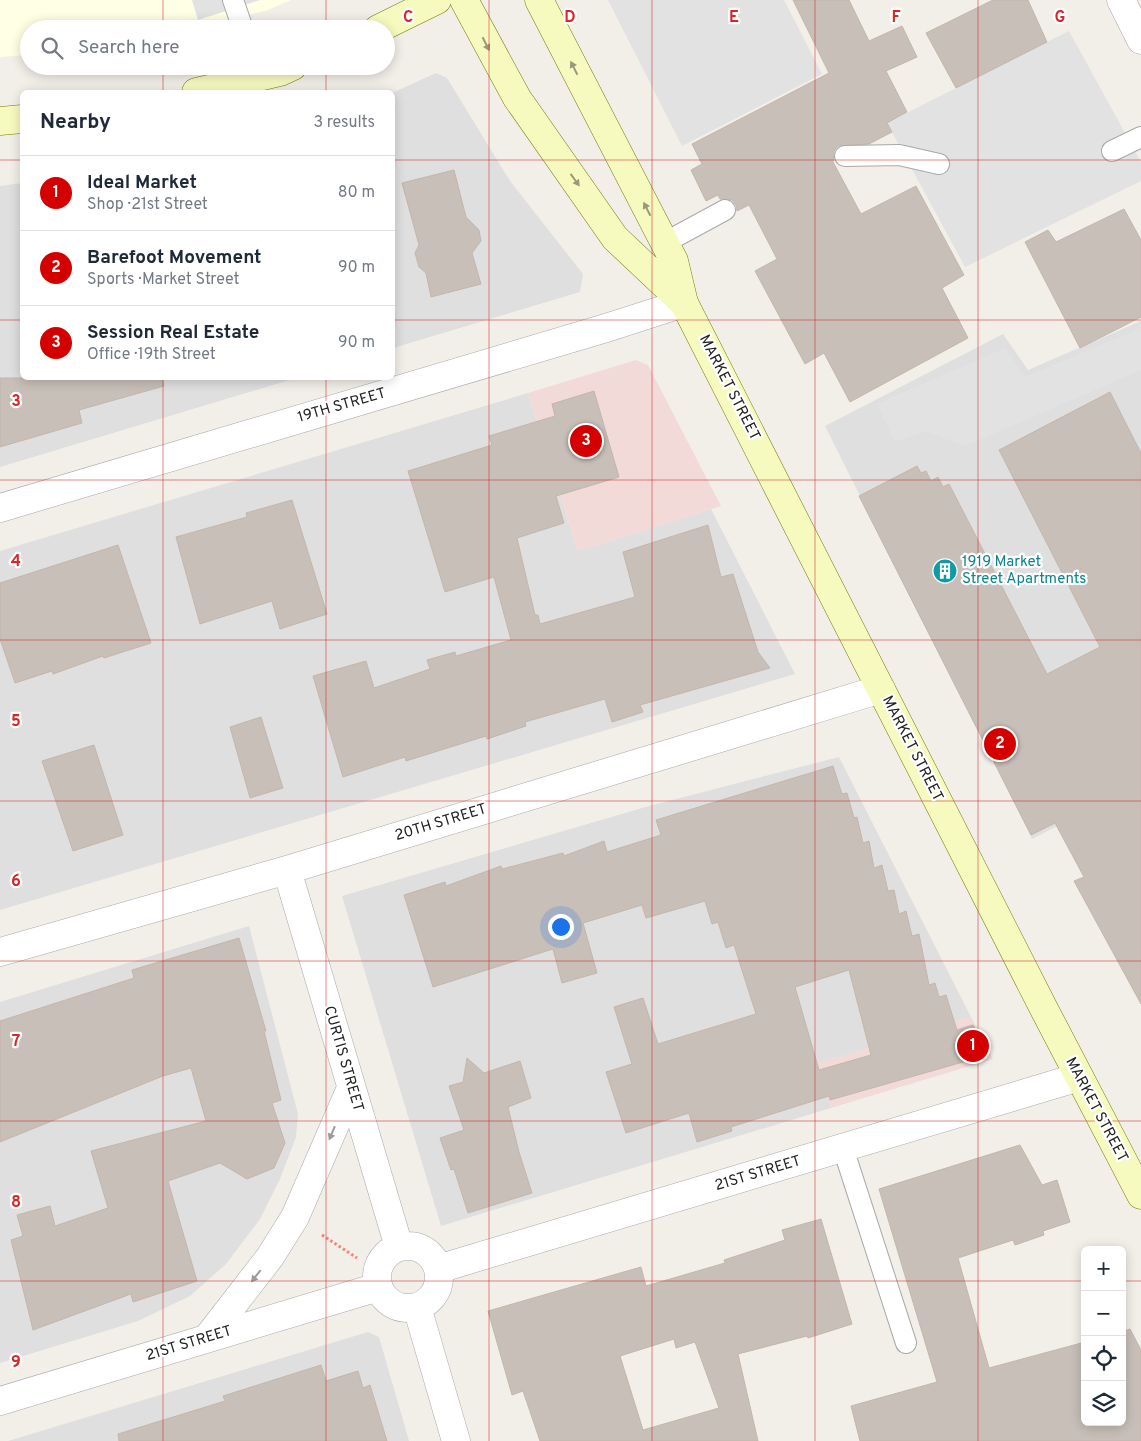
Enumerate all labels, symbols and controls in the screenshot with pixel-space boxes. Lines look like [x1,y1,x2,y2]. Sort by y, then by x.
text: C [403,8,413,28]
text: D [564,8,576,28]
text: E [729,8,739,28]
text: F [891,8,901,28]
text: G [1055,8,1065,28]
search box [20,20,395,75]
icon: search [38,34,66,62]
text: Search here [78,36,180,60]
one-way arrow [482,36,490,51]
one-way arrow [570,61,578,75]
text: Nearby [40,109,111,136]
text: 3 results [313,113,375,133]
text: Ideal Market [87,171,197,195]
one-way arrow [569,173,580,186]
text: 1 [53,183,59,203]
text: 80 m [338,183,375,203]
text: Shop · 21st Street [87,195,208,215]
one-way arrow [643,202,651,217]
text: Barefoot Movement [87,246,262,270]
text: 2 [51,258,61,278]
text: 90 m [338,258,375,278]
text: Sports · Market Street [87,270,240,290]
text: Session Real Estate [87,321,259,345]
street label: MARKET STREET [694,332,764,444]
text: 3 [51,333,61,353]
text: 90 m [338,333,375,353]
text: Office · 19th Street [87,345,216,365]
street label: 19TH STREET [296,384,388,428]
text: 3 [11,392,21,412]
pin: 3 [570,422,602,460]
text: 4 [11,552,21,572]
place label: 1919 Market Street Apartments [962,553,1086,589]
building icon: 1919 Market Street Apartments [932,558,958,584]
street label: MARKET STREET [877,693,947,805]
text: 5 [11,712,21,732]
pin: 2 [984,725,1016,763]
street label: 20TH STREET [393,800,489,846]
text: 6 [11,872,21,892]
your location [548,914,574,940]
street label: CURTIS STREET [319,1004,367,1114]
pin: 1 [957,1027,989,1065]
text: 7 [12,1032,20,1052]
street label: MARKET STREET [1060,1054,1132,1166]
one-way arrow [328,1126,336,1140]
street label: 21ST STREET [713,1152,803,1196]
text: 8 [11,1193,21,1213]
map controls [1081,1246,1126,1426]
button: + [1081,1246,1126,1291]
one-way arrow [250,1269,261,1282]
button: − [1081,1291,1126,1336]
street label: 21ST STREET [144,1322,234,1366]
button: locate [1081,1336,1126,1381]
text: 9 [11,1353,21,1373]
button: layers [1081,1381,1126,1426]

